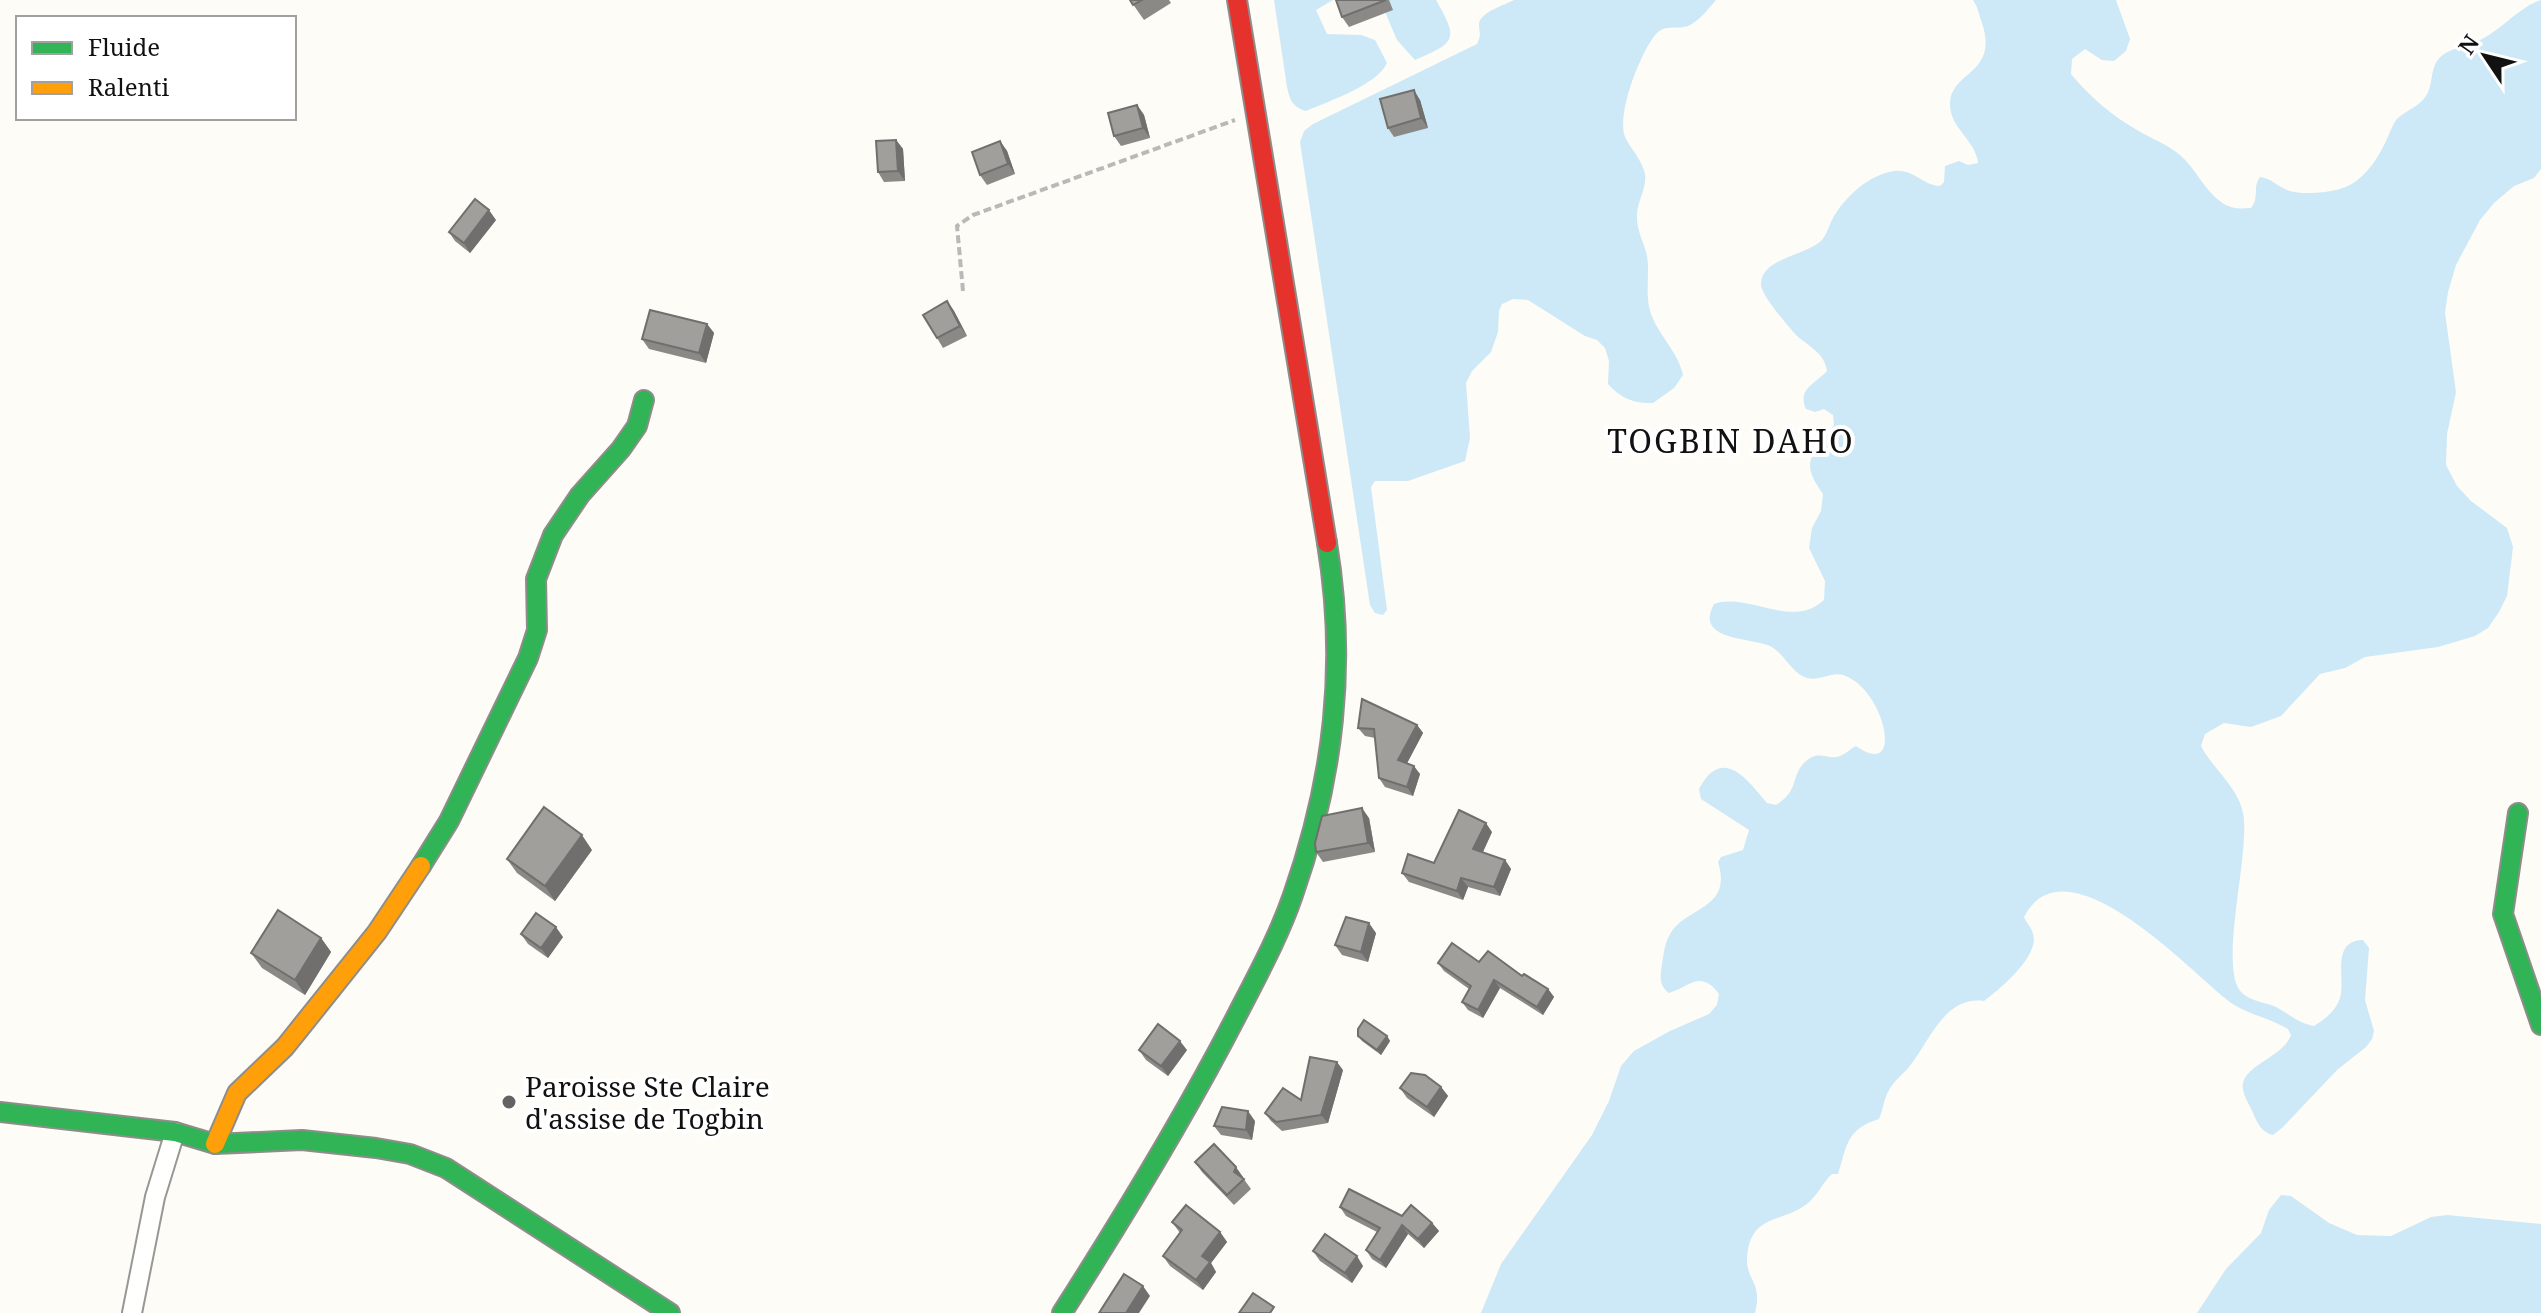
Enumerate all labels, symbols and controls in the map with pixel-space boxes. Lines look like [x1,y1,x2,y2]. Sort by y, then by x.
legend [16,16,296,120]
north arrow [2445,16,2525,96]
text: N [2451,28,2485,60]
text: Fluide [88,30,160,63]
text: Ralenti [88,70,169,103]
district label: TOGBIN DAHO [1607,419,1855,462]
place label: Paroisse Ste Claire d'assise de Togbin [525,1067,770,1137]
marker: Paroisse Ste Claire d'assise de Togbin [500,1093,518,1111]

